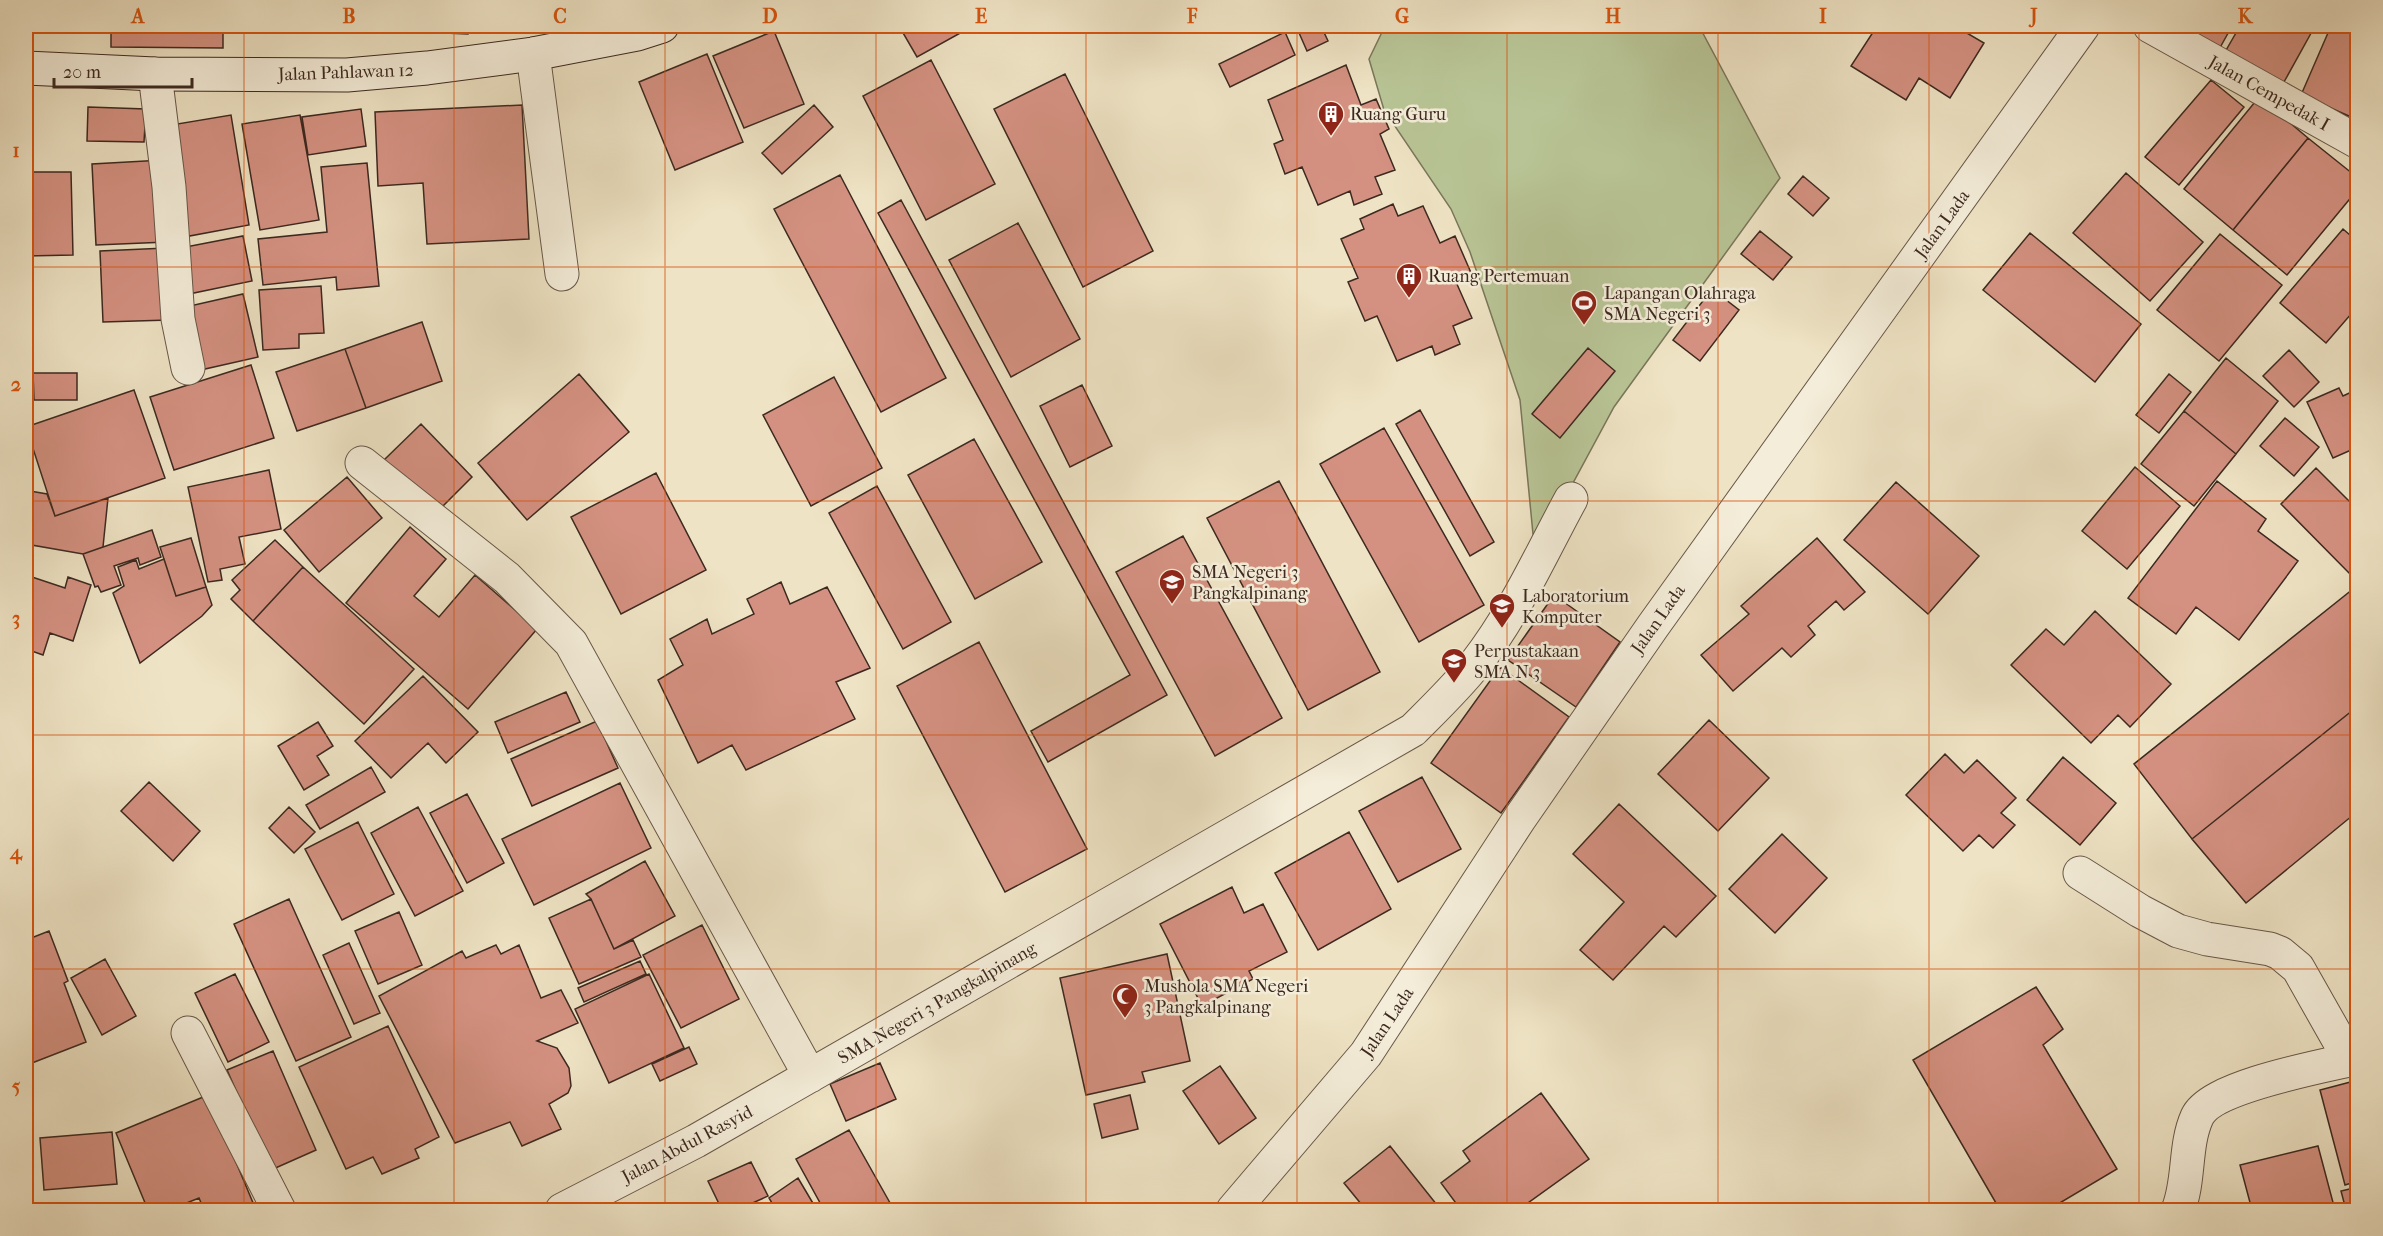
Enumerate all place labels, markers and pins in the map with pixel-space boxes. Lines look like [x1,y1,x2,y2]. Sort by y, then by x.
building icon: Ruang Guru [1316,99,1346,137]
place label: Ruang Guru [1350,104,1446,125]
building icon: Ruang Pertemuan [1394,261,1424,299]
place label: Ruang Pertemuan [1428,266,1570,287]
place label: Lapangan Olahraga SMA Negeri 3 [1604,283,1756,325]
sports icon: Lapangan Olahraga SMA Negeri 3 [1569,288,1599,326]
place label: SMA Negeri 3 Pangkalpinang [1192,562,1308,604]
school or university icon: SMA Negeri 3 Pangkalpinang [1157,567,1187,605]
place label: Laboratorium Komputer [1522,586,1629,628]
school or university icon: Laboratorium Komputer [1487,591,1517,629]
place label: Perpustakaan SMA N 3 [1474,641,1580,683]
school or university icon: Perpustakaan SMA N 3 [1439,646,1469,684]
place label: Mushola SMA Negeri 3 Pangkalpinang [1144,976,1309,1018]
mosque icon: Mushola SMA Negeri 3 Pangkalpinang [1110,981,1140,1019]

